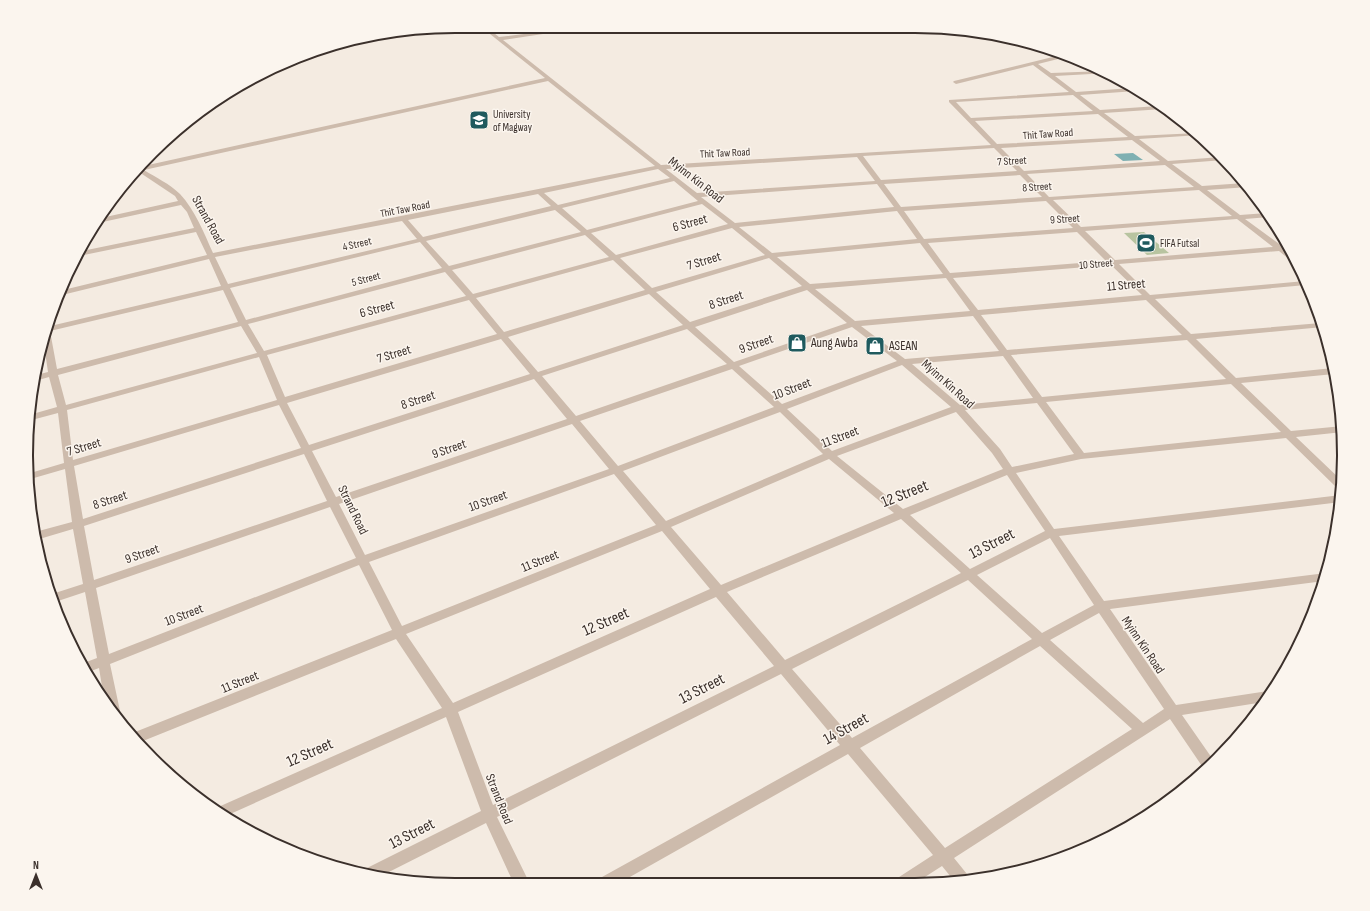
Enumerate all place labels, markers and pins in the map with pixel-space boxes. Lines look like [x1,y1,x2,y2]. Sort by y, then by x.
place label: University of Magway [493,108,533,134]
school or university icon: University of Magway [468,109,490,131]
sports icon: FIFA Futsal [1135,232,1157,254]
place label: FIFA Futsal [1160,237,1199,250]
shop icon: Aung Awba [786,332,808,354]
place label: Aung Awba [810,335,858,351]
shop icon: ASEAN [864,335,886,357]
place label: ASEAN [888,338,918,354]

